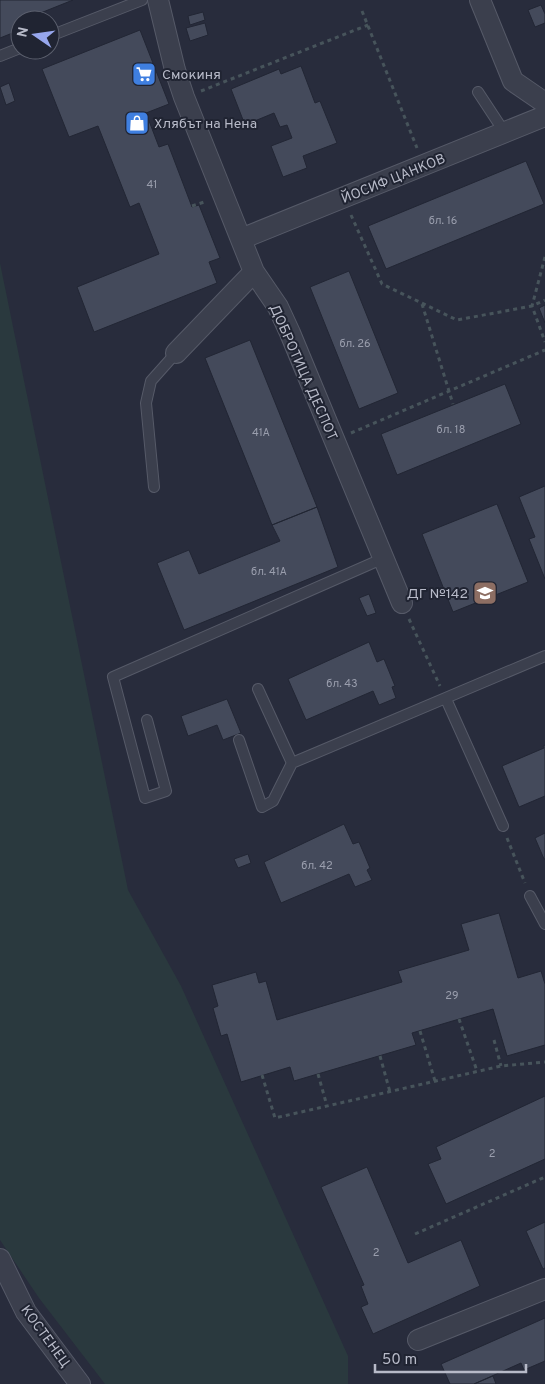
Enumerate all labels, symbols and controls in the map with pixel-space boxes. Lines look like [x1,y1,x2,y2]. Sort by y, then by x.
north arrow [10,10,60,60]
text: N [14,26,33,39]
supermarket icon: Смокиня [131,61,157,87]
place label: Смокиня [162,67,221,84]
shop icon: Хлябът на Нена [124,110,150,136]
place label: Хлябът на Нена [154,116,257,133]
street label: ЙОСИФ ЦАНКОВ [339,150,448,208]
house number: 41 [147,178,157,192]
house number: бл. 16 [429,214,457,228]
street label: ДОБРОТИЦА ДЕСПОТ [265,302,340,443]
house number: бл. 26 [339,337,371,351]
house number: бл. 18 [437,423,465,437]
house number: 41А [252,426,270,440]
house number: бл. 41А [251,565,287,579]
school or university icon: ДГ №142 [472,580,498,606]
place label: ДГ №142 [407,586,468,603]
house number: бл. 43 [326,677,358,691]
house number: бл. 42 [301,859,333,873]
house number: 29 [445,989,459,1003]
house number: 2 [489,1147,495,1161]
house number: 2 [373,1246,379,1260]
street label: КОСТЕНЕЦ [17,1302,73,1371]
scale bar [375,1342,526,1374]
text: 50 m [382,1351,417,1370]

